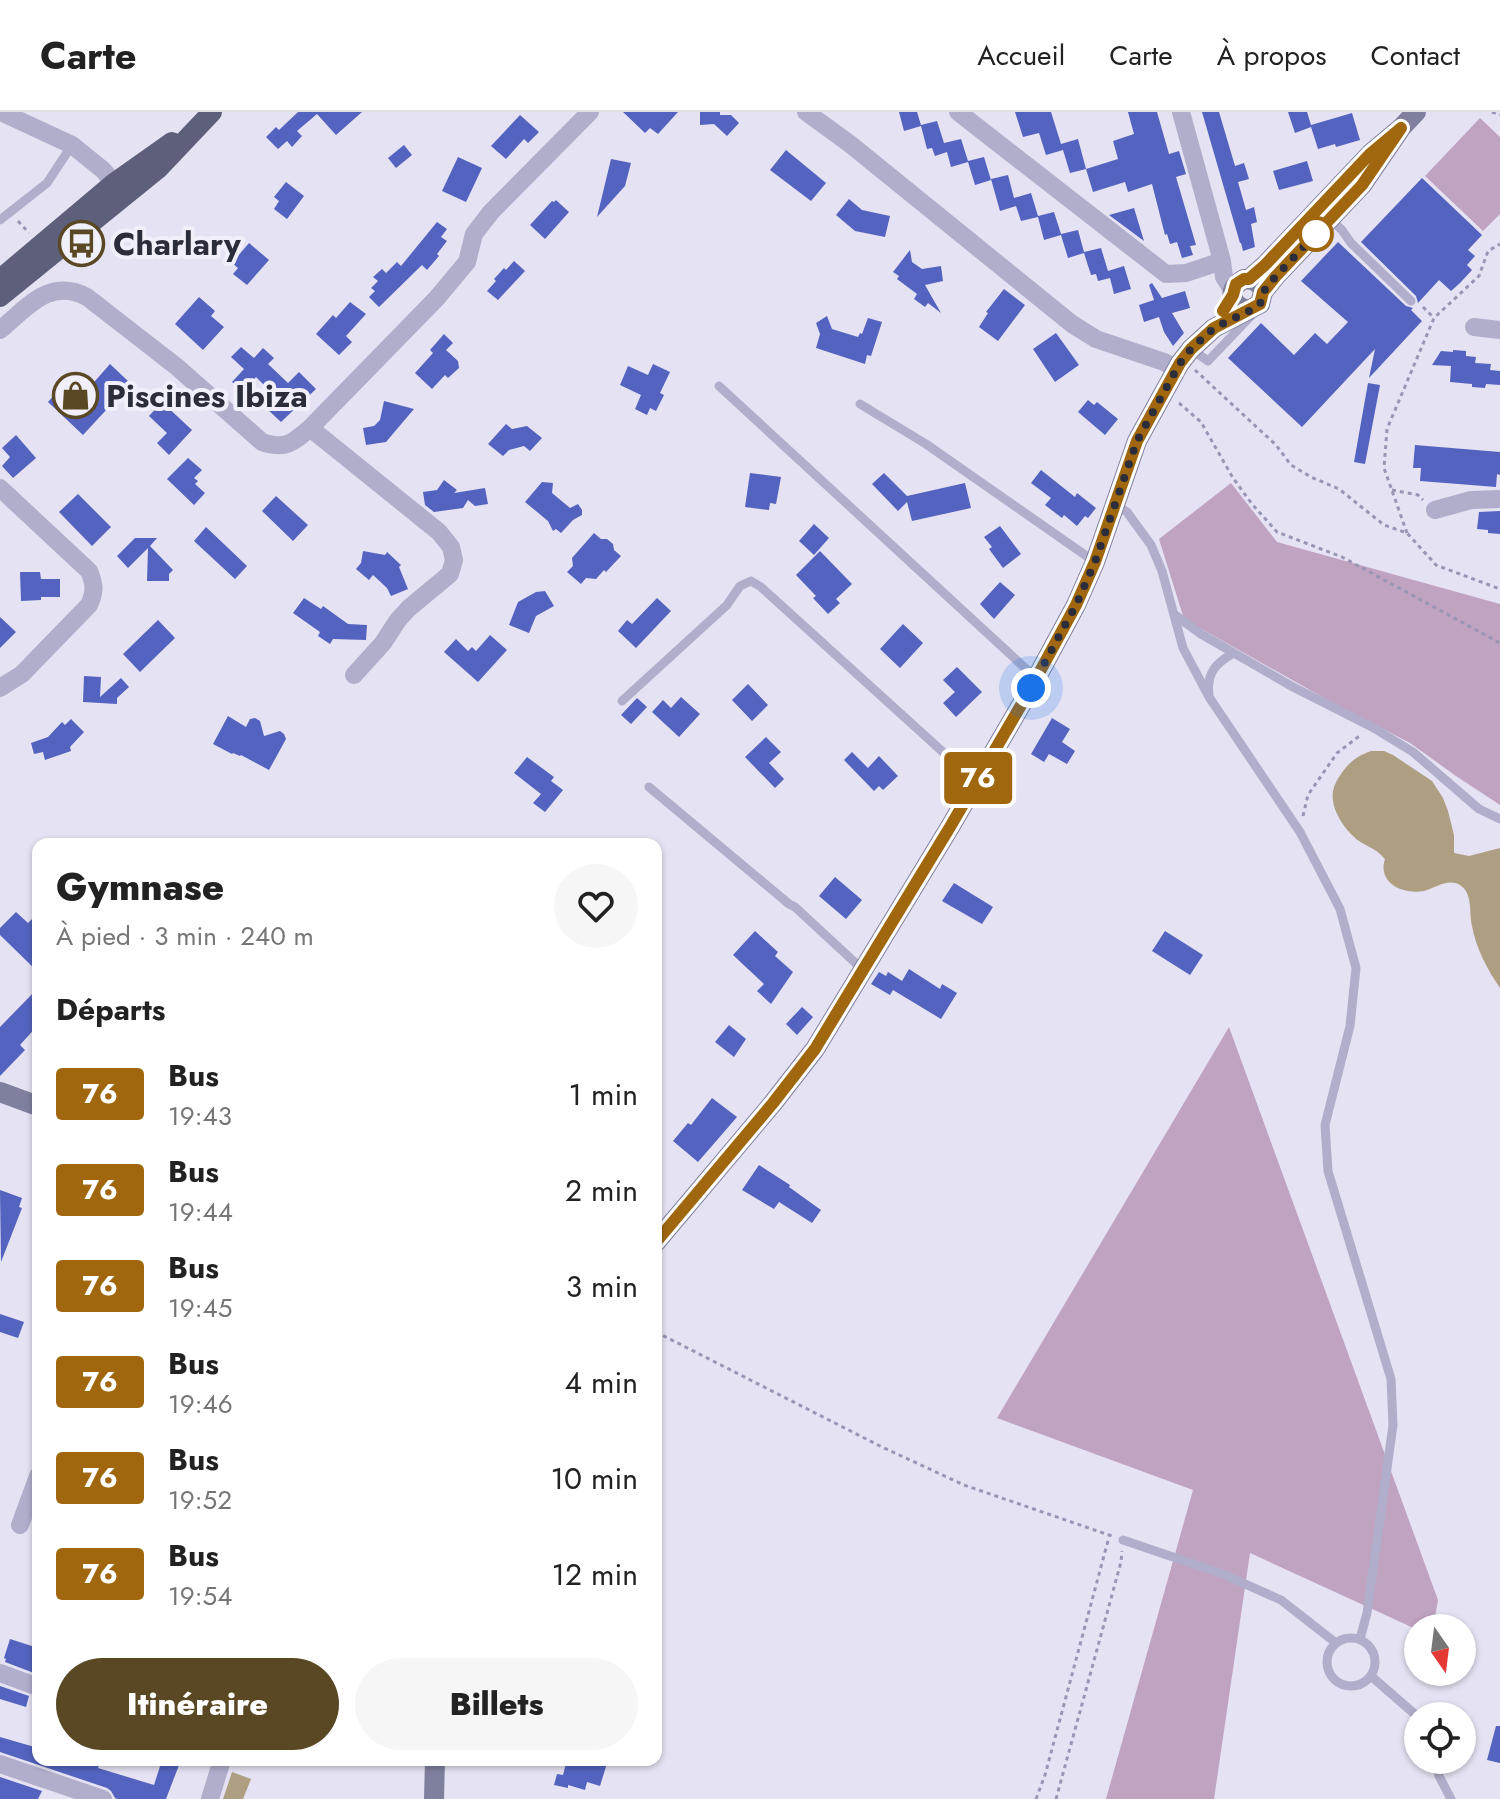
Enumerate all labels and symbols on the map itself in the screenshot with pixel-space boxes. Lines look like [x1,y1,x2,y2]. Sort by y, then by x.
unlabelled marker [1299,217,1333,251]
bus stop icon: Charlary [58,220,106,268]
place label: Charlary [113,221,241,267]
shop icon: Piscines Ibiza [51,372,99,420]
place label: Piscines Ibiza [106,373,308,419]
your location [1011,668,1051,708]
line badge: 76 [942,752,1014,804]
north arrow [1404,1614,1476,1686]

